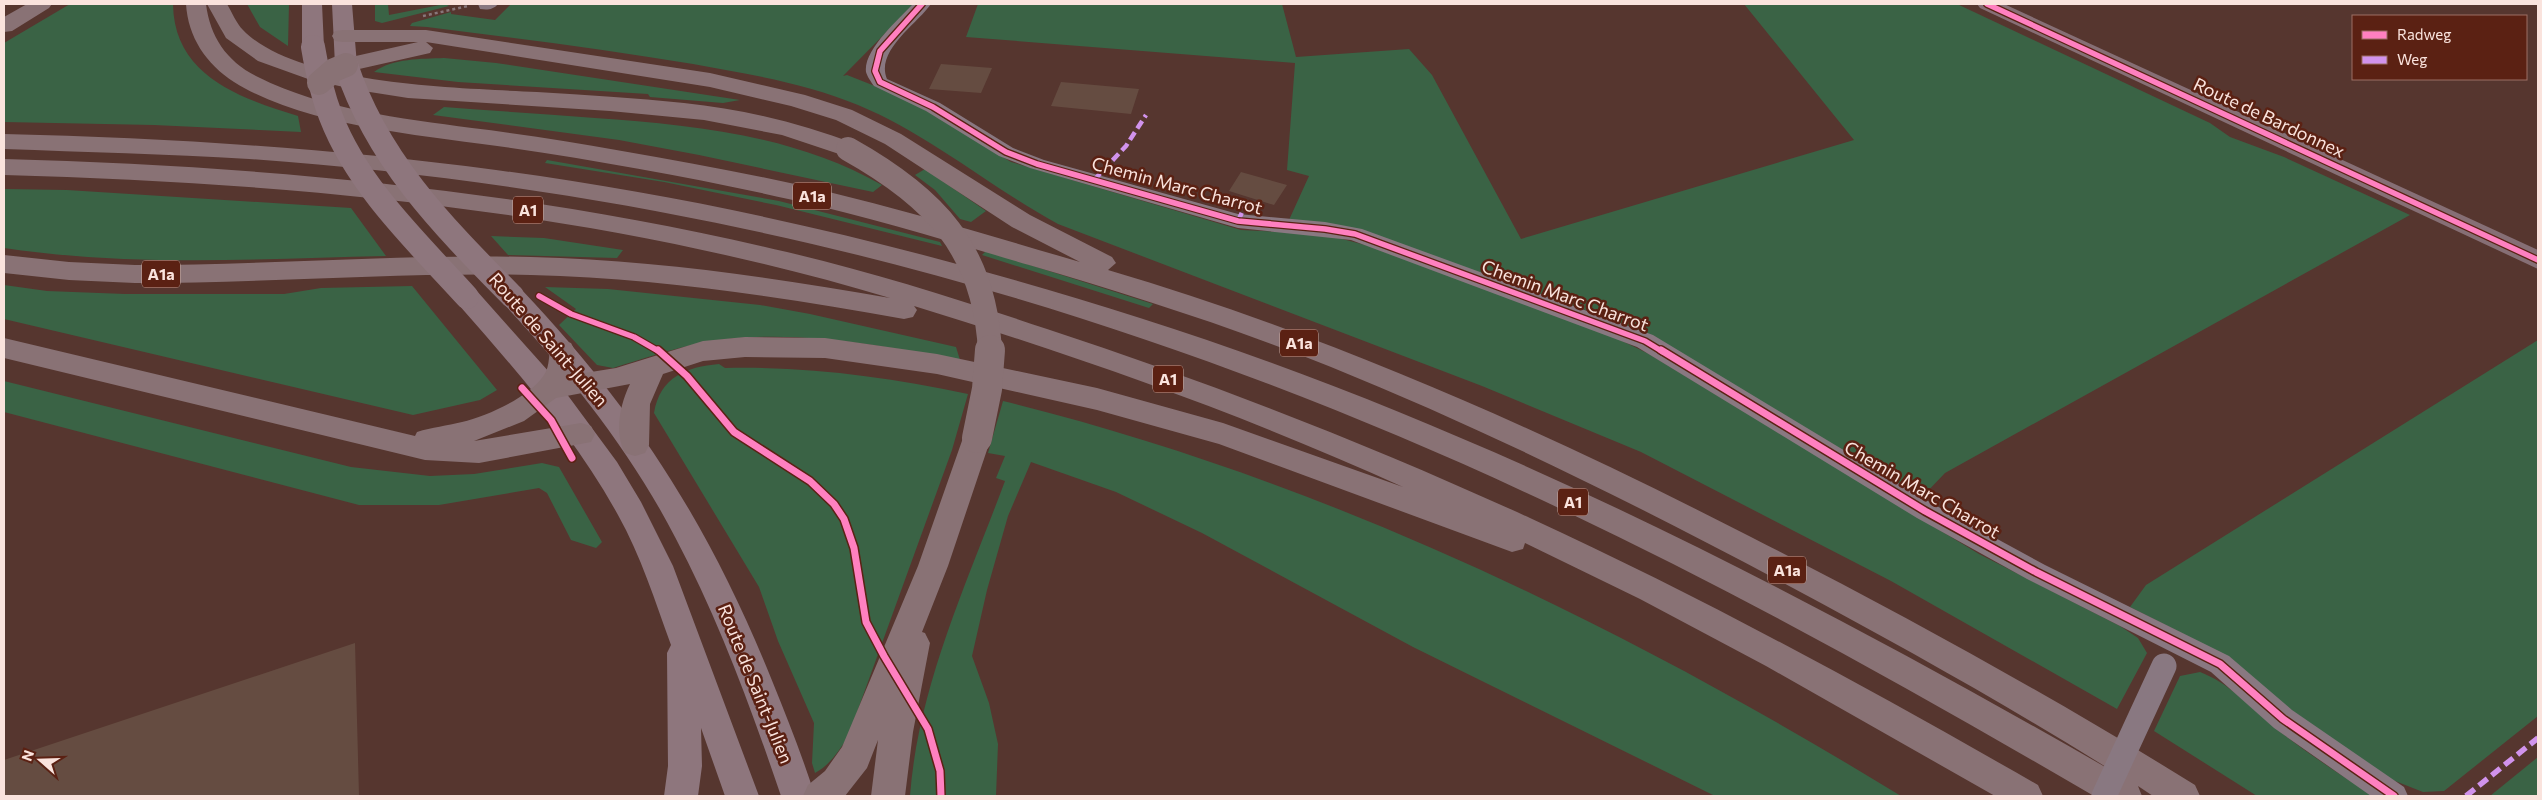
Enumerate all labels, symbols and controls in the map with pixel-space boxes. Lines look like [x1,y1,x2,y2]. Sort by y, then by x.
legend [2352,15,2527,80]
text: Radweg [2397,25,2451,43]
text: Weg [2397,50,2427,68]
street label: Route de Bardonnex [2190,72,2349,162]
street label: Chemin Marc Charrot [1089,152,1265,218]
road number: A1a [793,182,831,210]
road number: A1 [513,196,543,224]
street label: Chemin Marc Charrot [1479,255,1652,336]
road number: A1a [142,260,180,288]
street label: Route de Saint-Julien [485,268,613,411]
road number: A1a [1280,329,1318,356]
road number: A1 [1153,366,1183,392]
street label: Chemin Marc Charrot [1841,436,2004,543]
road number: A1 [1558,488,1588,516]
road number: A1a [1768,556,1806,584]
street label: Route de Saint-Julien [714,601,798,767]
north arrow [15,735,65,785]
text: N [18,748,37,763]

